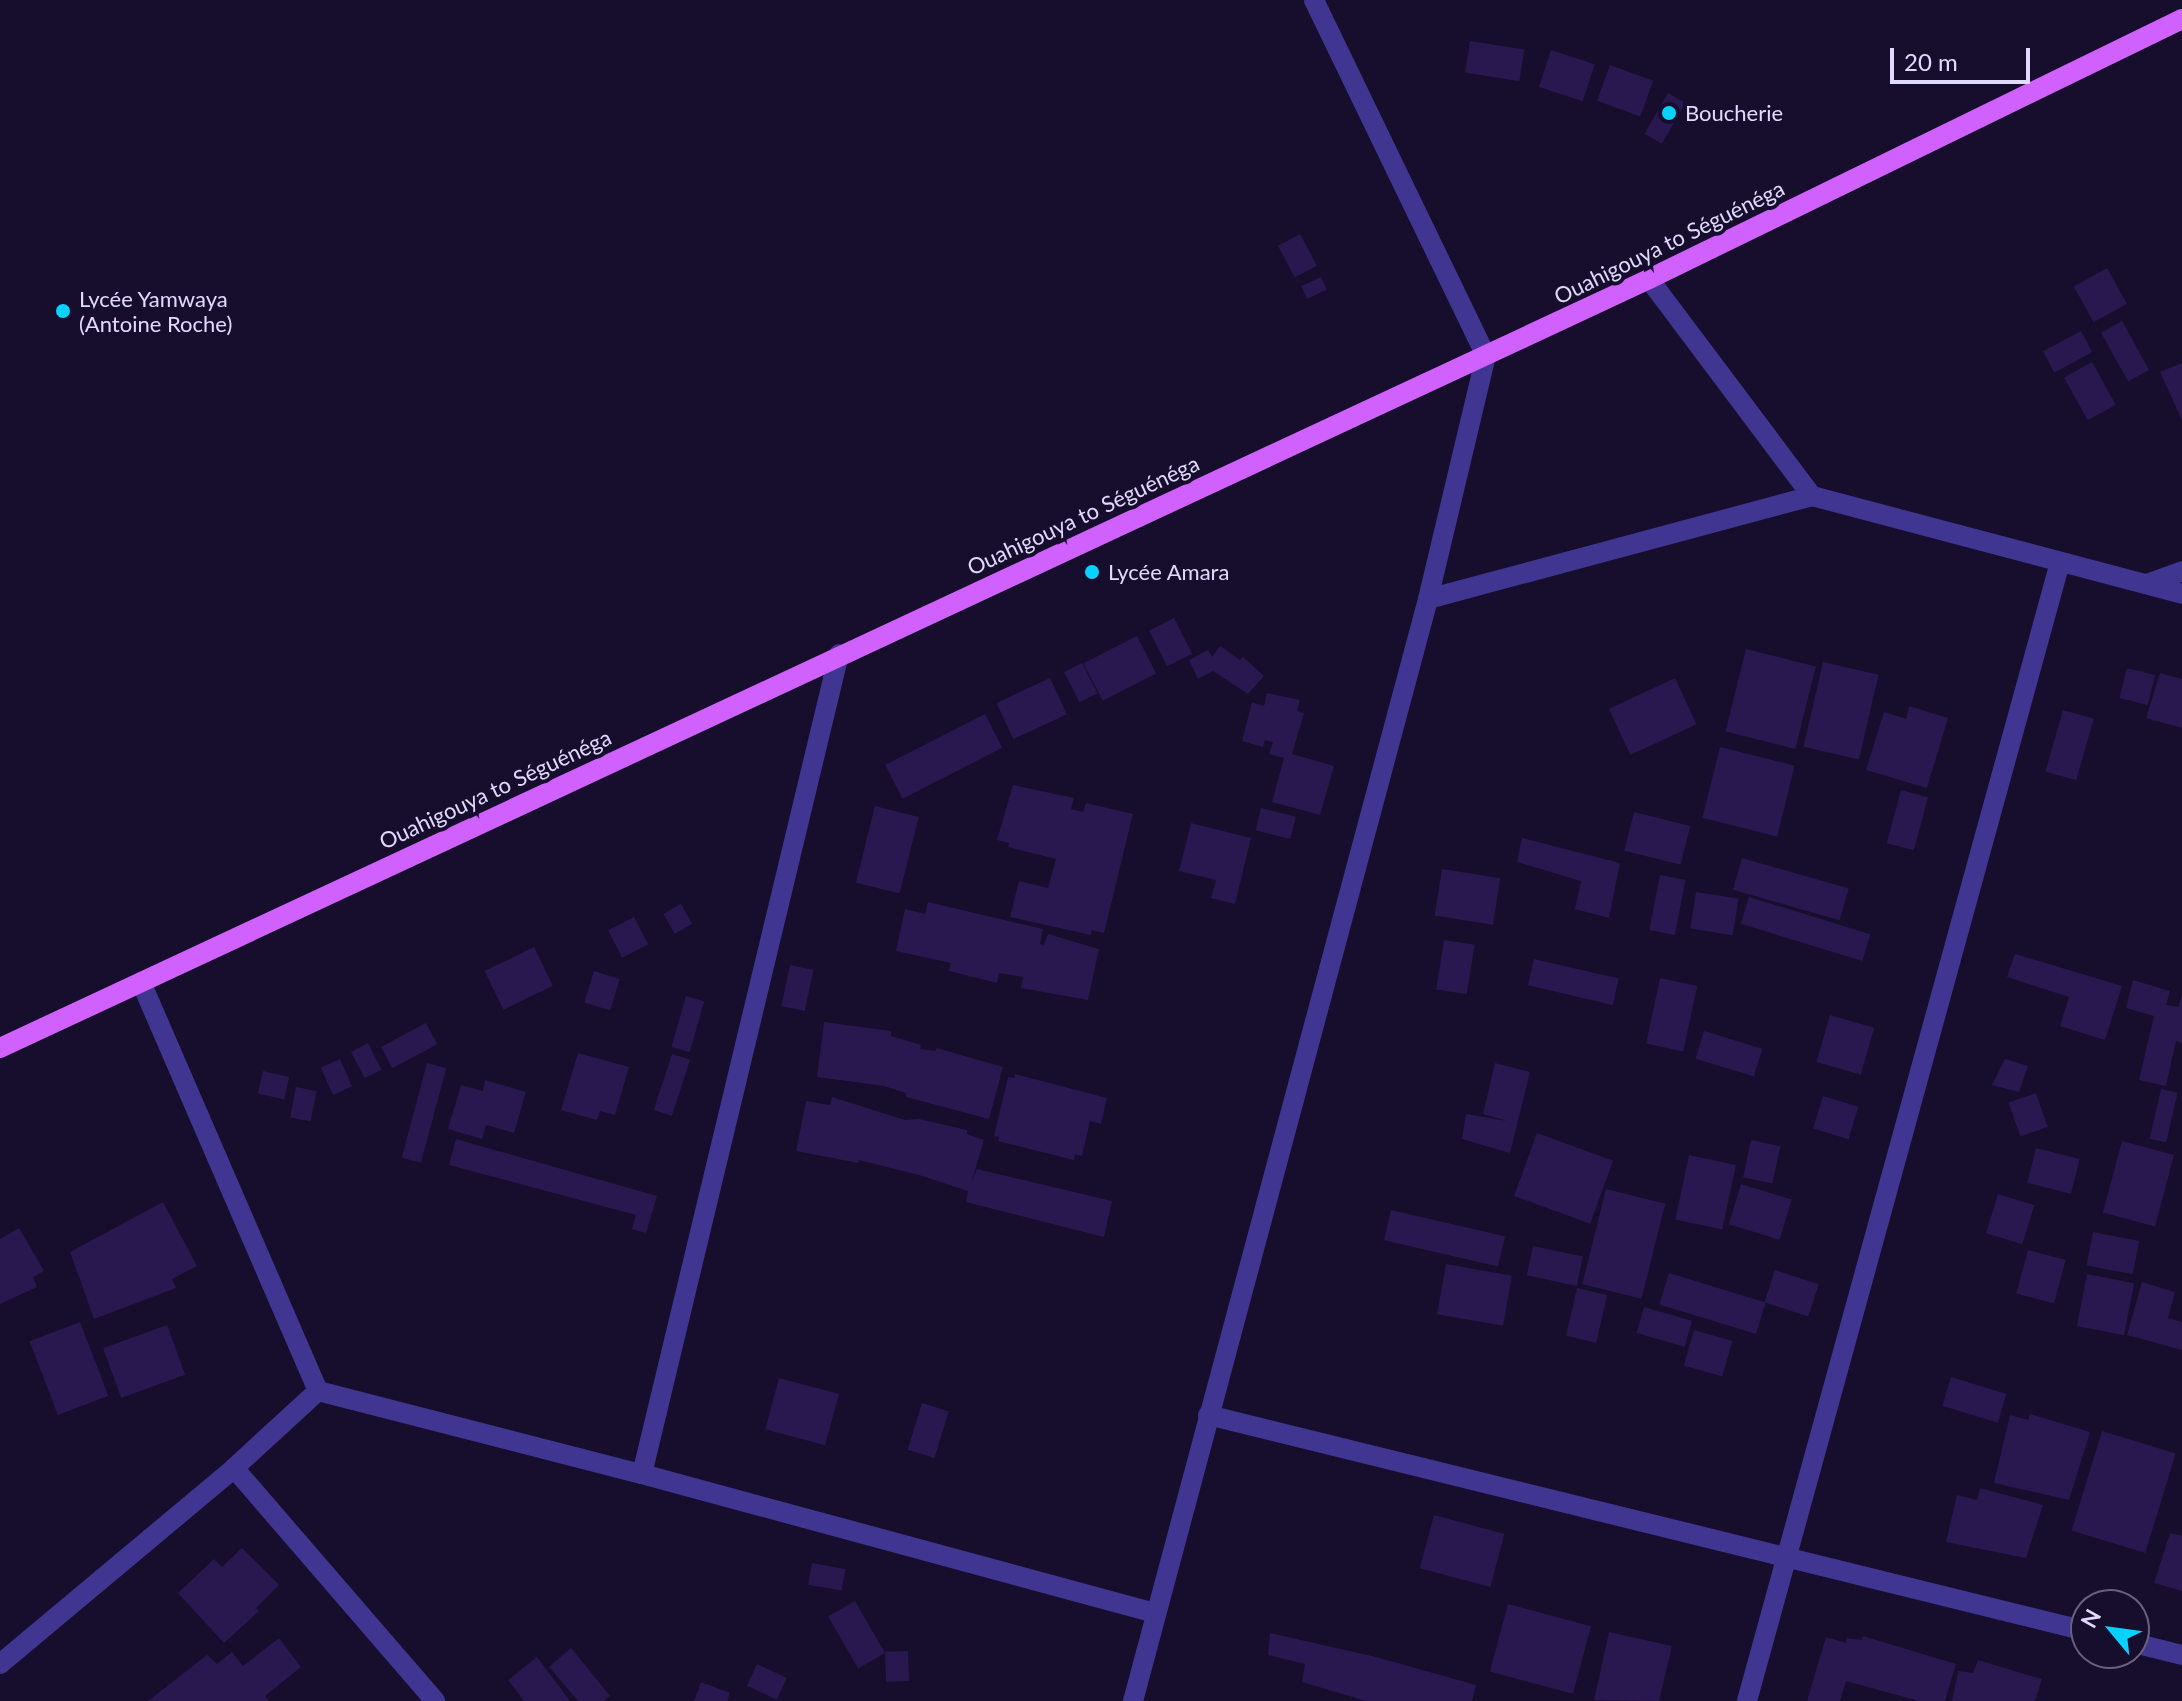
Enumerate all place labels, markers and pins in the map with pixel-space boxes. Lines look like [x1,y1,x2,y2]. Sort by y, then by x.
place label: Boucherie [1685,100,1783,126]
marker: Boucherie [1660,104,1678,122]
place label: Lycée Yamwaya (Antoine Roche) [79,285,232,336]
marker: Lycée Yamwaya (Antoine Roche) [54,302,72,320]
place label: Lycée Amara [1108,559,1230,585]
marker: Lycée Amara [1083,563,1101,581]

